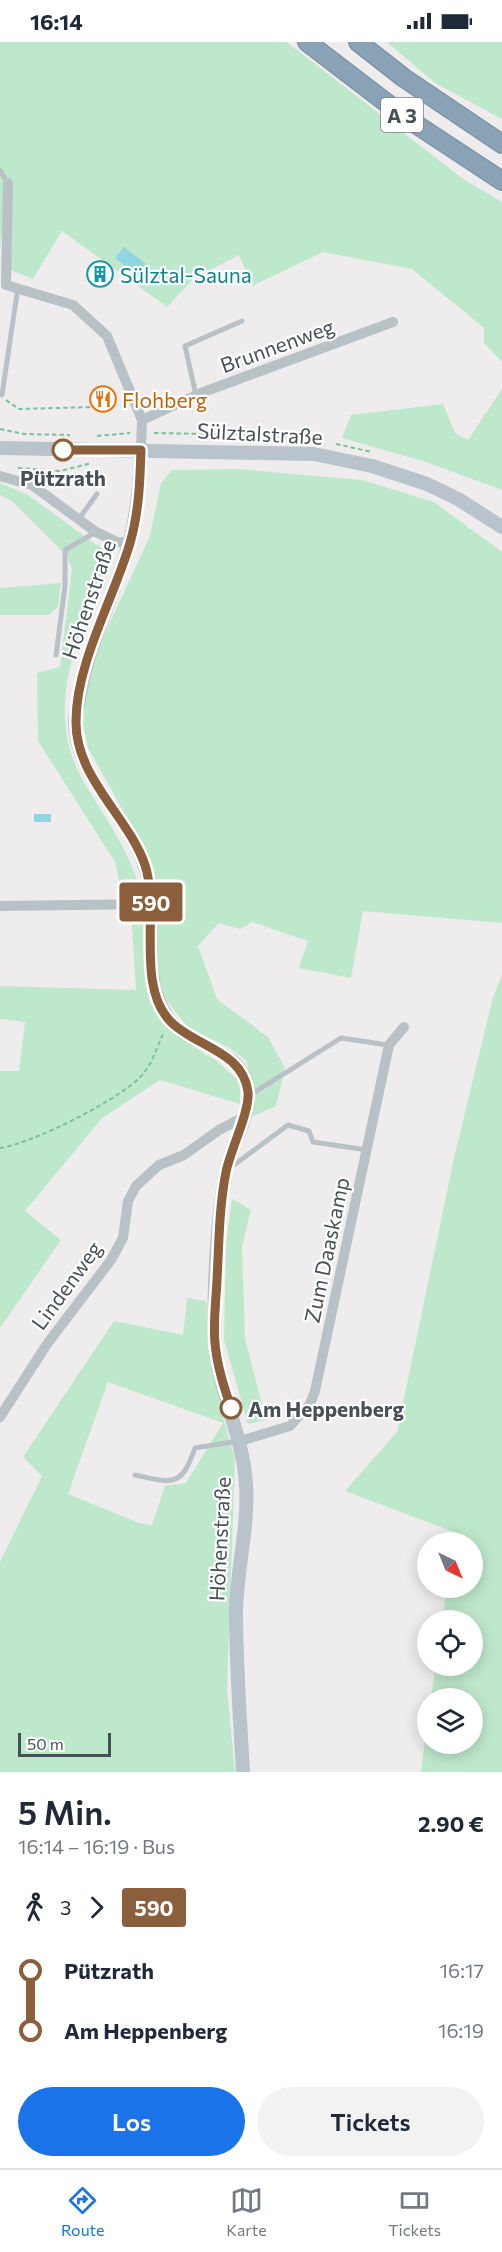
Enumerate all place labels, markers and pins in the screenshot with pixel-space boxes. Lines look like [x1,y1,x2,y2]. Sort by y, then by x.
building icon: Sülztal-Sauna [85,259,115,289]
place label: Sülztal-Sauna [120,262,252,287]
restaurant icon: Flohberg [88,384,118,414]
place label: Flohberg [122,387,207,412]
marker: Pützrath [52,439,74,461]
place label: Pützrath [20,465,106,490]
place label: Am Heppenberg [248,1396,404,1421]
marker: Am Heppenberg [220,1397,242,1419]

